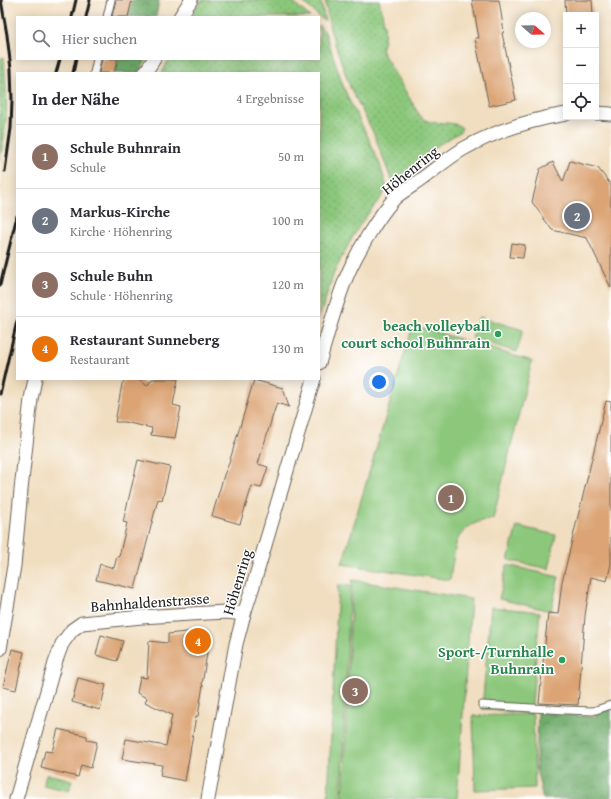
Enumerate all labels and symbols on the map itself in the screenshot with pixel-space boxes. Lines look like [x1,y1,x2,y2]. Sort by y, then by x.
north arrow [515,12,551,48]
street label: Höhenring [377,140,443,199]
pin: 2 [564,201,590,231]
place label: beach volleyball court school Buhnrain [341,315,490,353]
marker: beach volleyball court school Buhnrain [493,329,503,339]
your location [369,372,389,392]
pin: 1 [438,483,464,513]
street label: Höhenring [217,546,257,617]
street label: Bahnhaldenstrasse [90,587,210,617]
pin: 4 [185,626,211,656]
place label: Sport-/Turnhalle Buhnrain [438,641,554,679]
marker: Sport-/Turnhalle Buhnrain [557,655,567,665]
pin: 3 [342,676,368,706]

